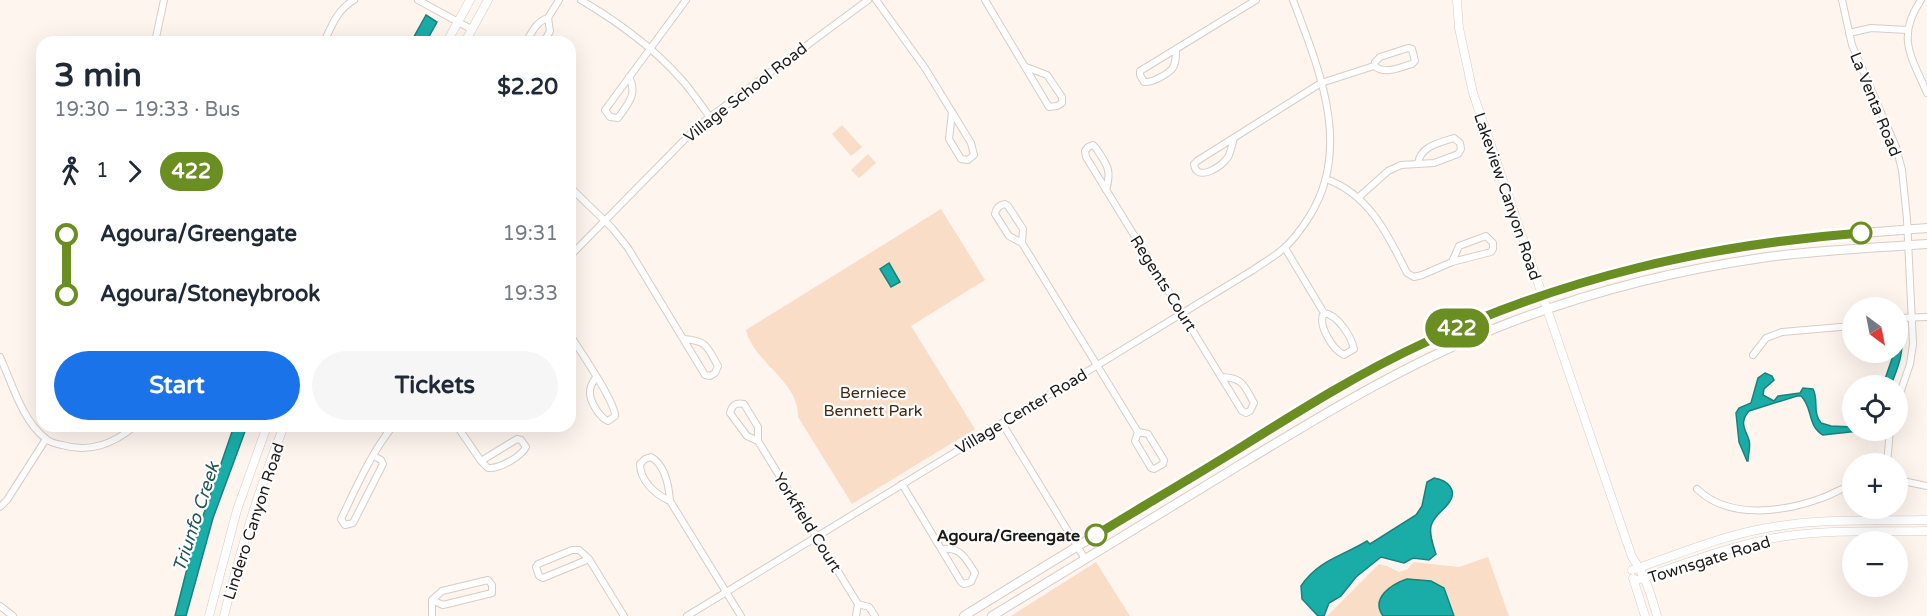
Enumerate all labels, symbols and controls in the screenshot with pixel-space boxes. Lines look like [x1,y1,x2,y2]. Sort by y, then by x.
street label: Village School Road [680,38,811,147]
street label: La Venta Road [1845,49,1905,159]
text: 3 min [54,56,142,95]
text: $2.20 [497,74,558,100]
text: 19:30 – 19:33 · Bus [54,98,240,122]
street label: Lakeview Canyon Road [1469,110,1545,283]
icon: walk [54,155,87,188]
icon: forward [118,155,151,188]
text: 1 [96,159,109,183]
text: 422 [172,159,211,184]
text: Agoura/Greengate [100,221,297,247]
text: 19:31 [503,222,558,246]
unlabelled marker [1850,222,1872,244]
street label: Regents Court [1126,232,1201,335]
text: Agoura/Stoneybrook [100,281,320,307]
text: 19:33 [503,282,558,306]
north arrow [1842,297,1908,363]
map controls [1842,297,1908,597]
line badge: 422 [1422,308,1492,348]
text: 422 [1437,316,1477,341]
button: Start [54,351,300,420]
button: Tickets [312,351,558,420]
street label: Village Center Road [952,365,1091,459]
button: locate [1842,375,1908,441]
park label: Berniece Bennett Park [823,383,923,421]
street label: Lindero Canyon Road [219,440,289,602]
button: + [1842,453,1908,519]
water label: Triunfo Creek [168,458,224,575]
street label: Yorkfield Court [769,469,846,576]
marker: Agoura/Greengate [1085,524,1107,546]
place label: Agoura/Greengate [937,526,1080,546]
button: − [1842,531,1908,597]
street label: Townsgate Road [1646,532,1773,588]

